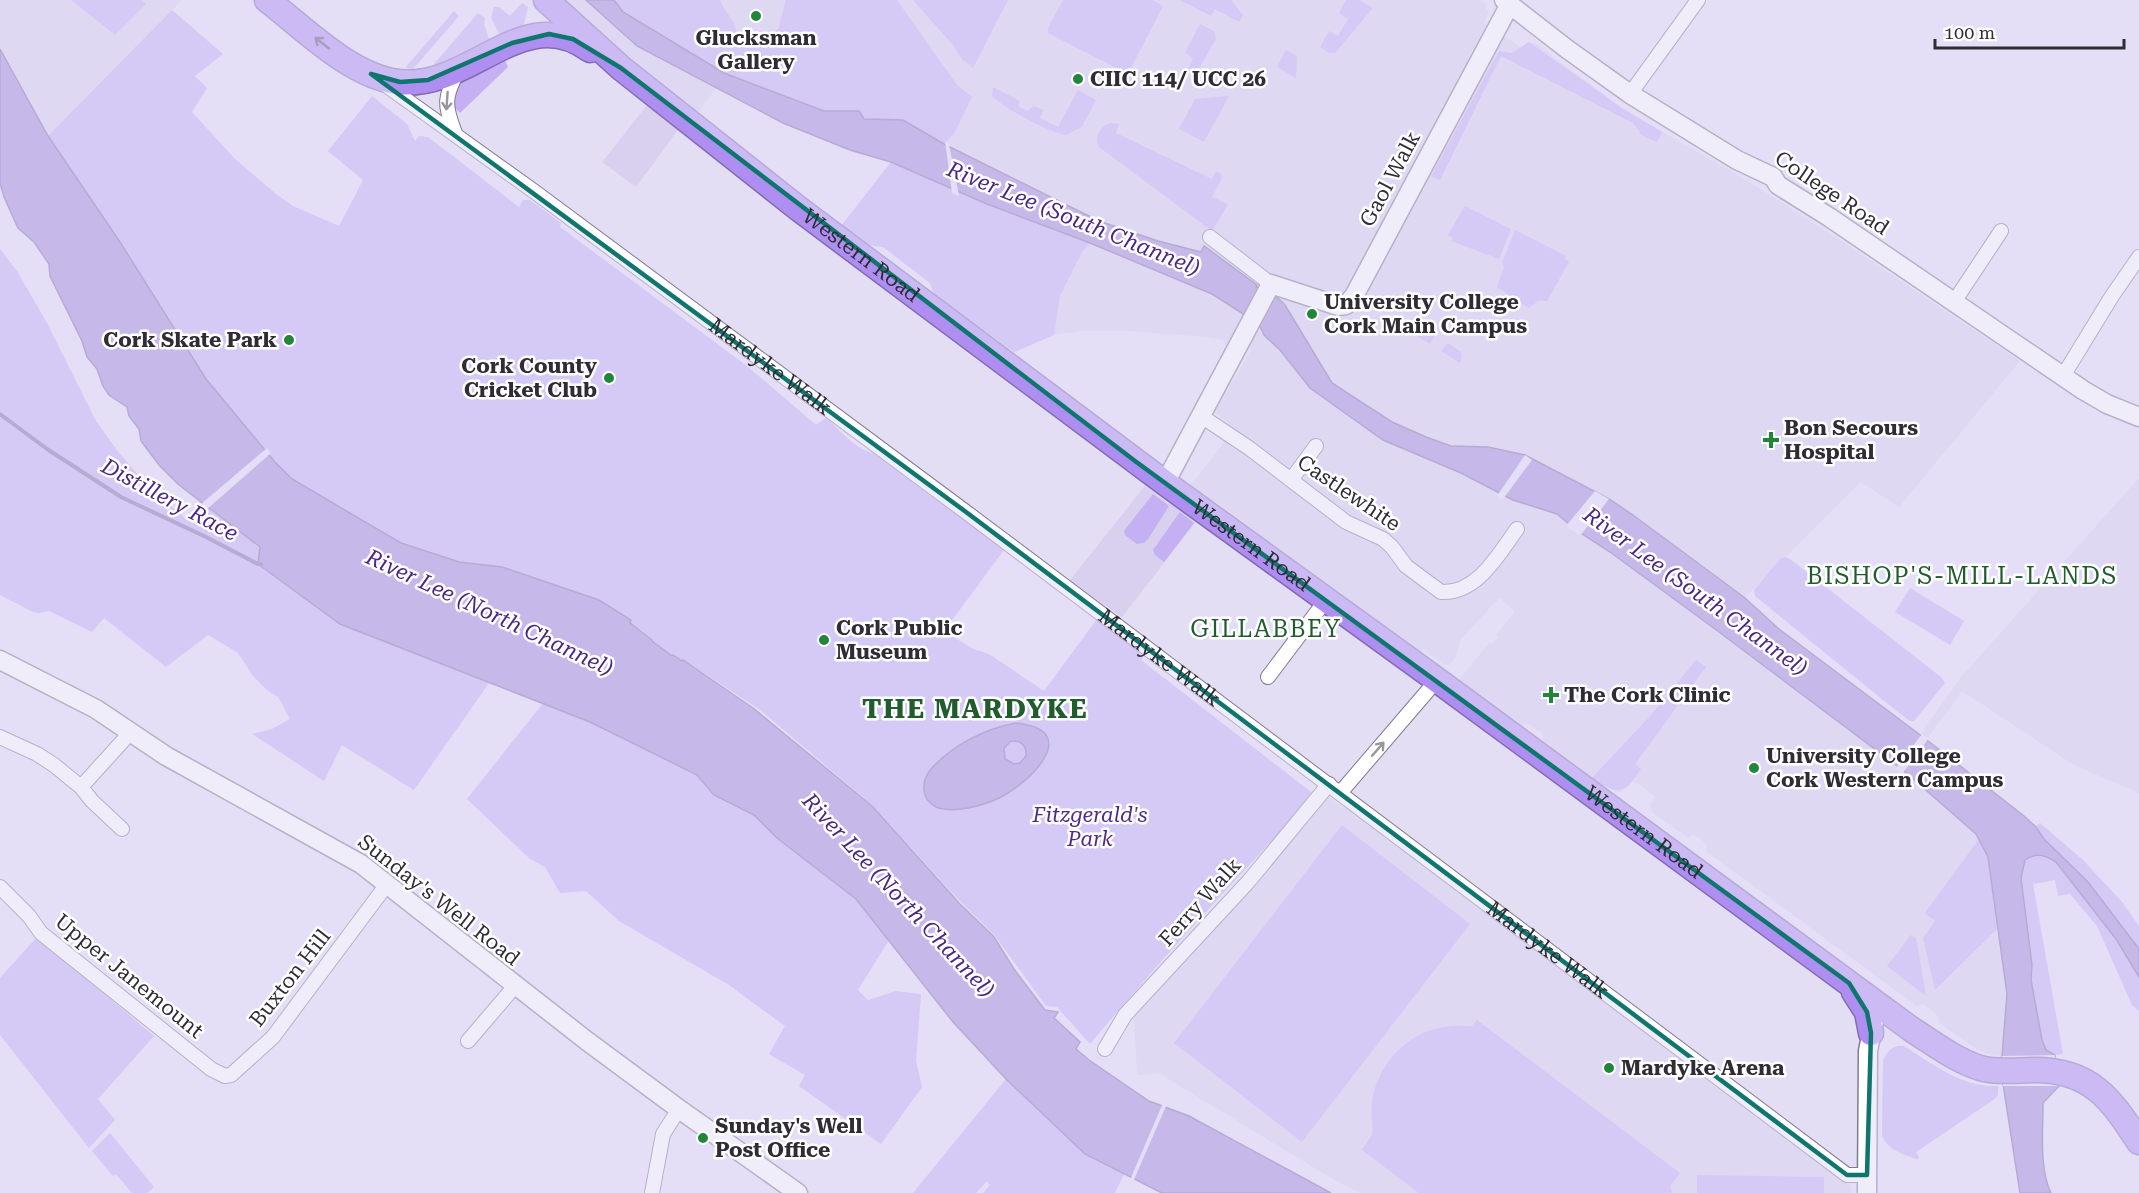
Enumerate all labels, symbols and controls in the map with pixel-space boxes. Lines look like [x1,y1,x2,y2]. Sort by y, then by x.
marker: Glucksman Gallery [749,9,763,23]
scale bar [1935,12,2124,50]
text: 100 m [1944,22,1995,43]
place label: Glucksman Gallery [695,26,817,74]
one-way arrow [314,36,330,49]
place label: CIIC 114/ UCC 26 [1090,67,1266,91]
marker: CIIC 114/ UCC 26 [1071,72,1085,86]
one-way arrow [442,91,453,110]
street label: Gaol Walk [1355,127,1425,231]
street label: College Road [1770,146,1894,240]
water label: River Lee (South Channel) [943,156,1204,281]
street label: Western Road [798,204,925,308]
place label: University College Cork Main Campus [1324,290,1527,338]
marker: University College Cork Main Campus [1305,307,1319,321]
street label: Mardyke Walk [704,313,836,420]
place label: Cork Skate Park [103,328,278,352]
marker: Cork Skate Park [282,333,296,347]
place label: Cork County Cricket Club [461,354,597,402]
marker: Cork County Cricket Club [602,371,616,385]
place label: Bon Secours Hospital [1784,416,1918,464]
marker: Bon Secours Hospital [1762,431,1780,449]
street label: Castlewhite [1293,450,1405,536]
water label: Distillery Race [96,453,242,546]
street label: Western Road [1187,495,1316,597]
water label: River Lee (South Channel) [1578,501,1813,681]
water label: River Lee (North Channel) [361,544,618,681]
district label: BISHOP'S-MILL-LANDS [1806,562,2118,590]
street label: Mardyke Walk [1094,604,1225,711]
district label: GILLABBEY [1190,615,1342,643]
place label: Cork Public Museum [836,616,963,664]
marker: Cork Public Museum [817,633,831,647]
place label: The Cork Clinic [1564,683,1731,707]
marker: The Cork Clinic [1542,686,1560,704]
district label: THE MARDYKE [862,693,1088,725]
one-way arrow [1371,741,1385,756]
place label: University College Cork Western Campus [1766,744,2004,792]
marker: University College Cork Western Campus [1747,761,1761,775]
street label: Western Road [1580,781,1708,884]
water label: River Lee (North Channel) [797,787,1000,1003]
park label: Fitzgerald's Park [1031,803,1148,851]
street label: Sunday's Well Road [353,830,525,971]
street label: Ferry Walk [1154,853,1246,951]
street label: Mardyke Walk [1482,896,1614,1004]
street label: Upper Janemount [50,909,208,1043]
street label: Buxton Hill [245,924,336,1031]
place label: Mardyke Arena [1621,1056,1785,1080]
marker: Mardyke Arena [1602,1061,1616,1075]
place label: Sunday's Well Post Office [715,1114,862,1162]
marker: Sunday's Well Post Office [696,1131,710,1145]

